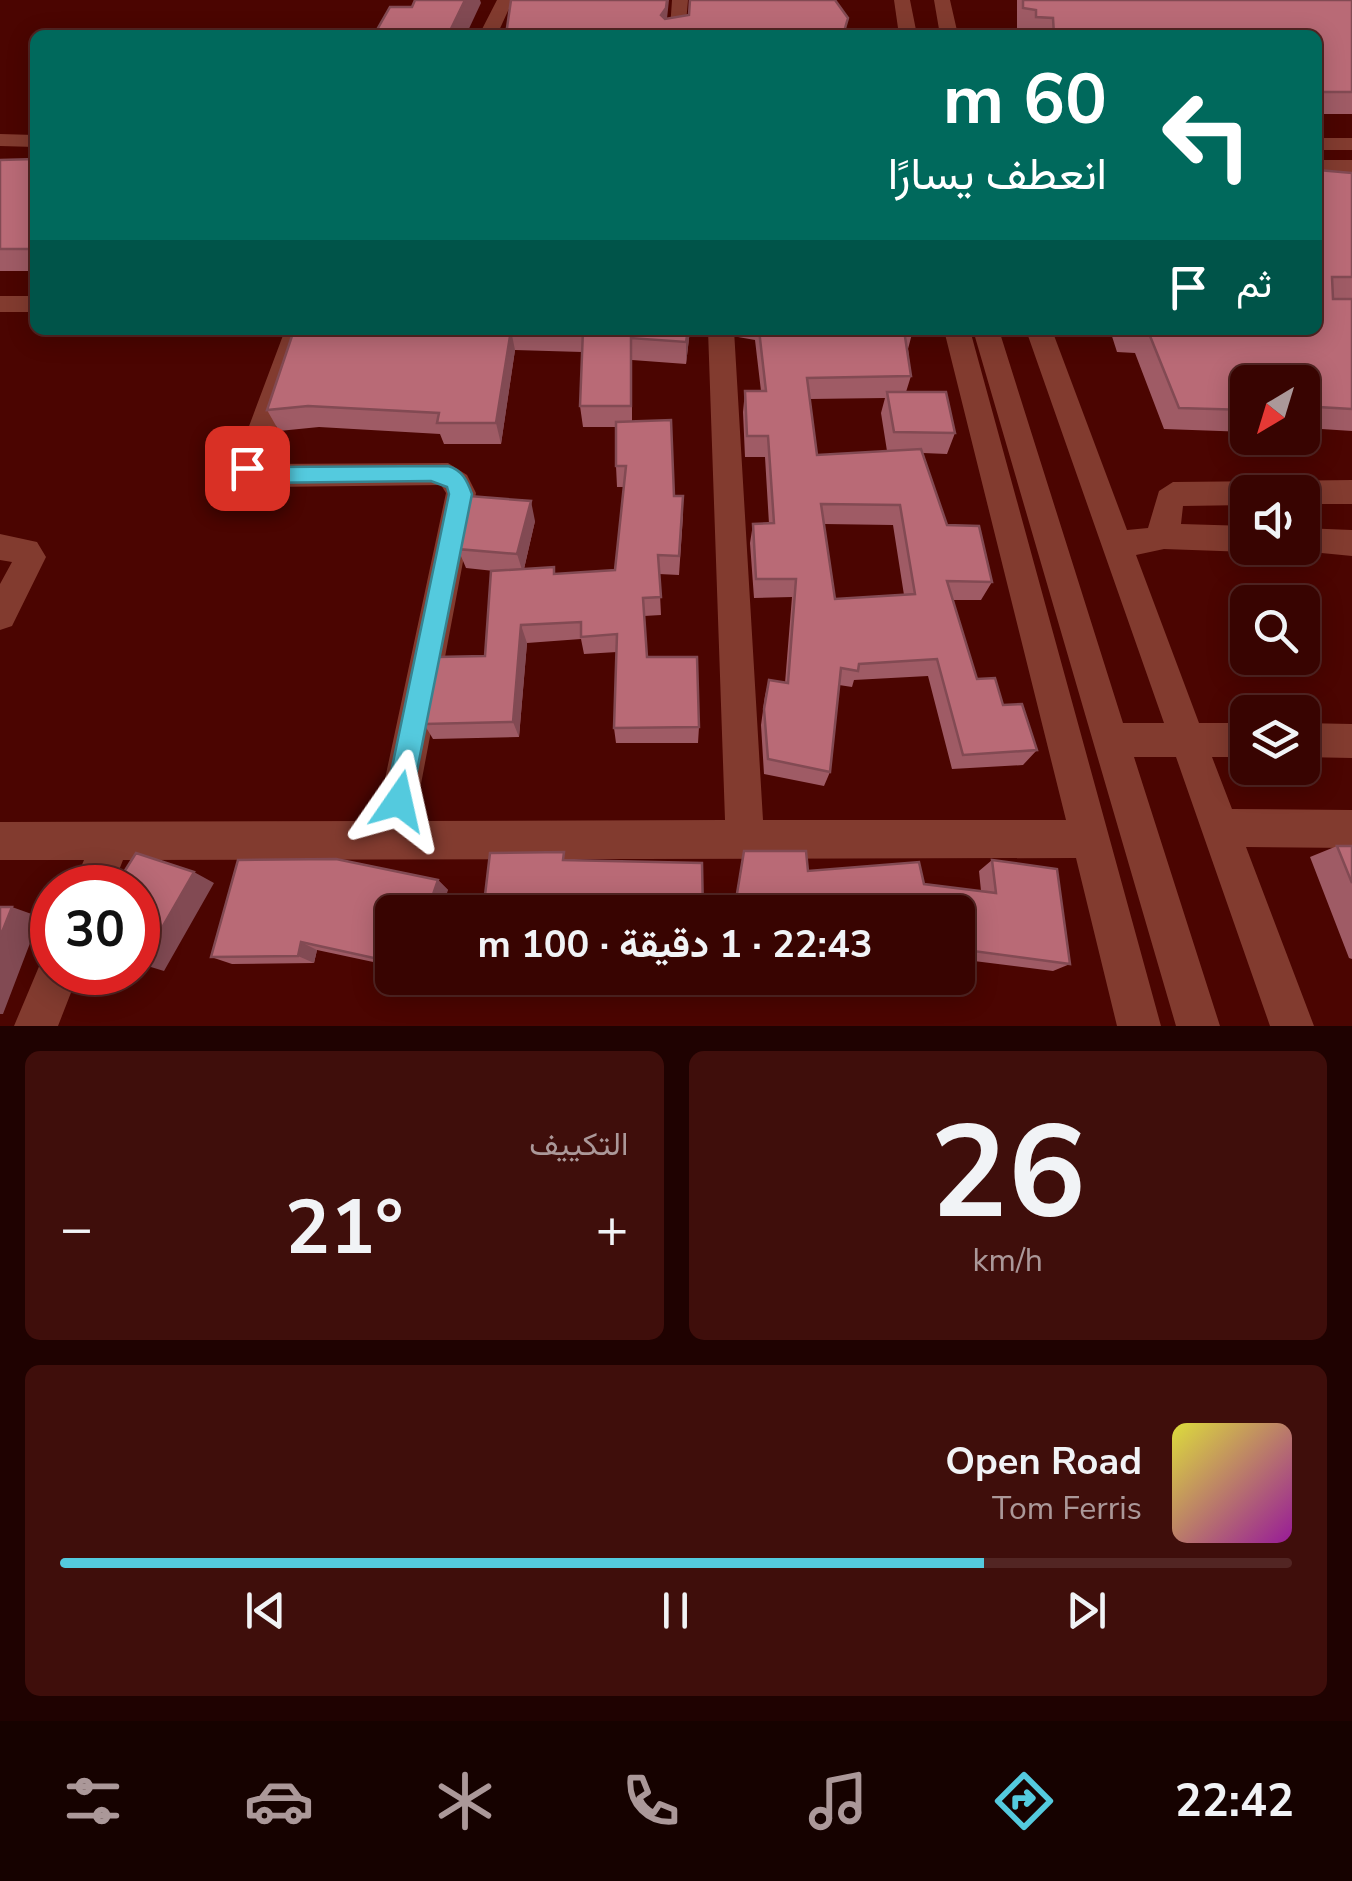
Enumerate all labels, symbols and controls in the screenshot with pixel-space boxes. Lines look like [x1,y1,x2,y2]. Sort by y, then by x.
text: 60 m [943,52,1107,148]
icon: left [1142,70,1272,200]
text: انعطف يسارًا [888,144,1107,205]
text: ثم [1236,259,1272,310]
icon: arrive [1161,260,1216,315]
north arrow [1230,365,1320,455]
map controls [1230,365,1320,785]
pin [205,426,290,511]
icon: arrive [220,441,275,496]
button: sound [1230,475,1320,565]
button: search [1230,585,1320,675]
button: layers [1230,695,1320,785]
position arrow [347,749,451,853]
speed limit sign: 30 [30,865,160,995]
text: 22:43 · 1 دقيقة · 100 m [477,919,873,970]
text: 26 [930,1085,1086,1262]
text: التكييف [529,1123,629,1166]
text: 21° [285,1177,403,1279]
text: − [60,1191,93,1266]
text: + [595,1191,629,1266]
text: km/h [972,1239,1043,1282]
text: Open Road [945,1436,1142,1487]
text: Tom Ferris [992,1487,1142,1530]
icon: previous [238,1583,293,1638]
icon: pause [648,1583,703,1638]
icon: next [1059,1583,1114,1638]
icon: filters [58,1766,128,1836]
icon: car [244,1766,314,1836]
icon: climate [430,1766,500,1836]
icon: phone [616,1766,686,1836]
icon: music [803,1766,873,1836]
icon: directions [989,1766,1059,1836]
text: 22:42 [1175,1771,1294,1832]

